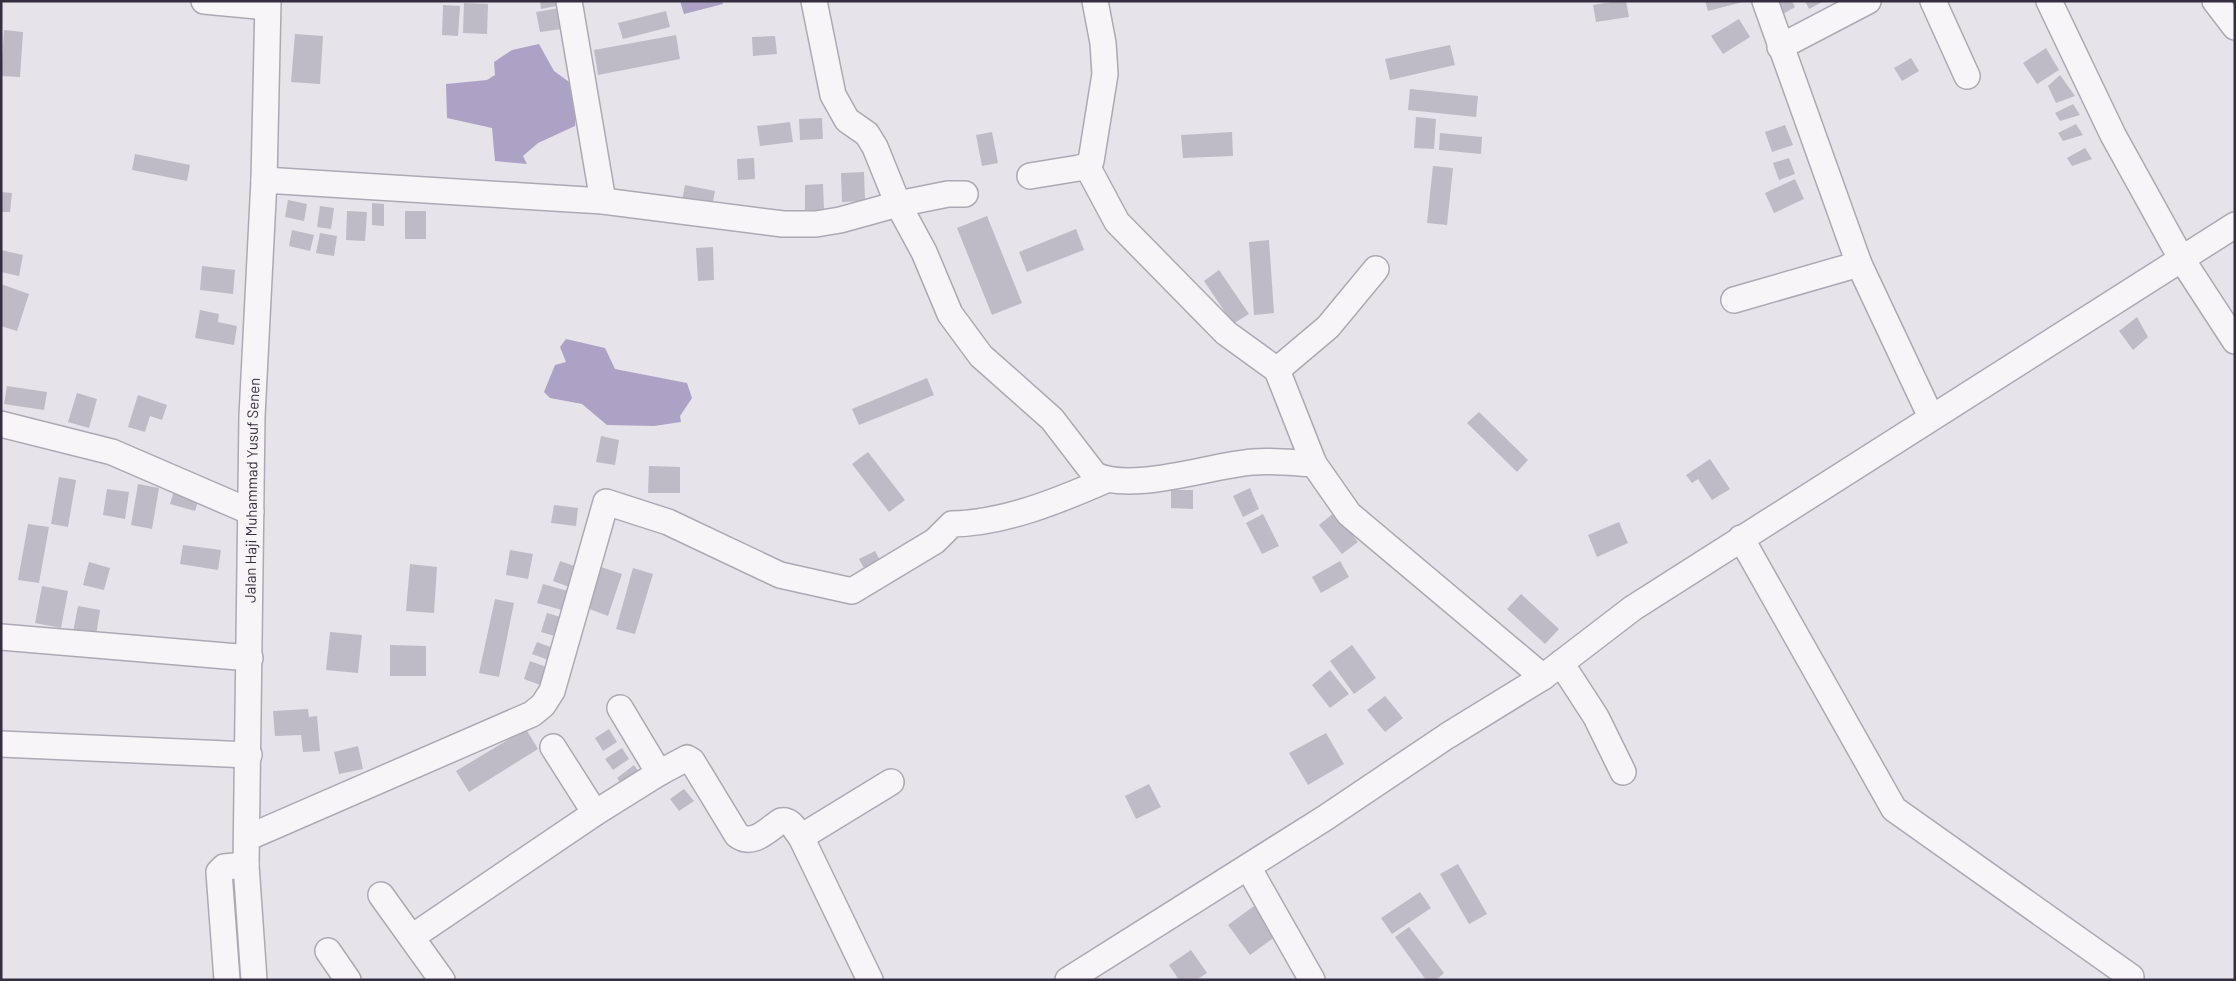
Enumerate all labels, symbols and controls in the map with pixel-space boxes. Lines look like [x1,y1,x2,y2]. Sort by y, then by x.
street label: Jalan Haji Muhammad Yusuf Senen [241,377,263,603]

